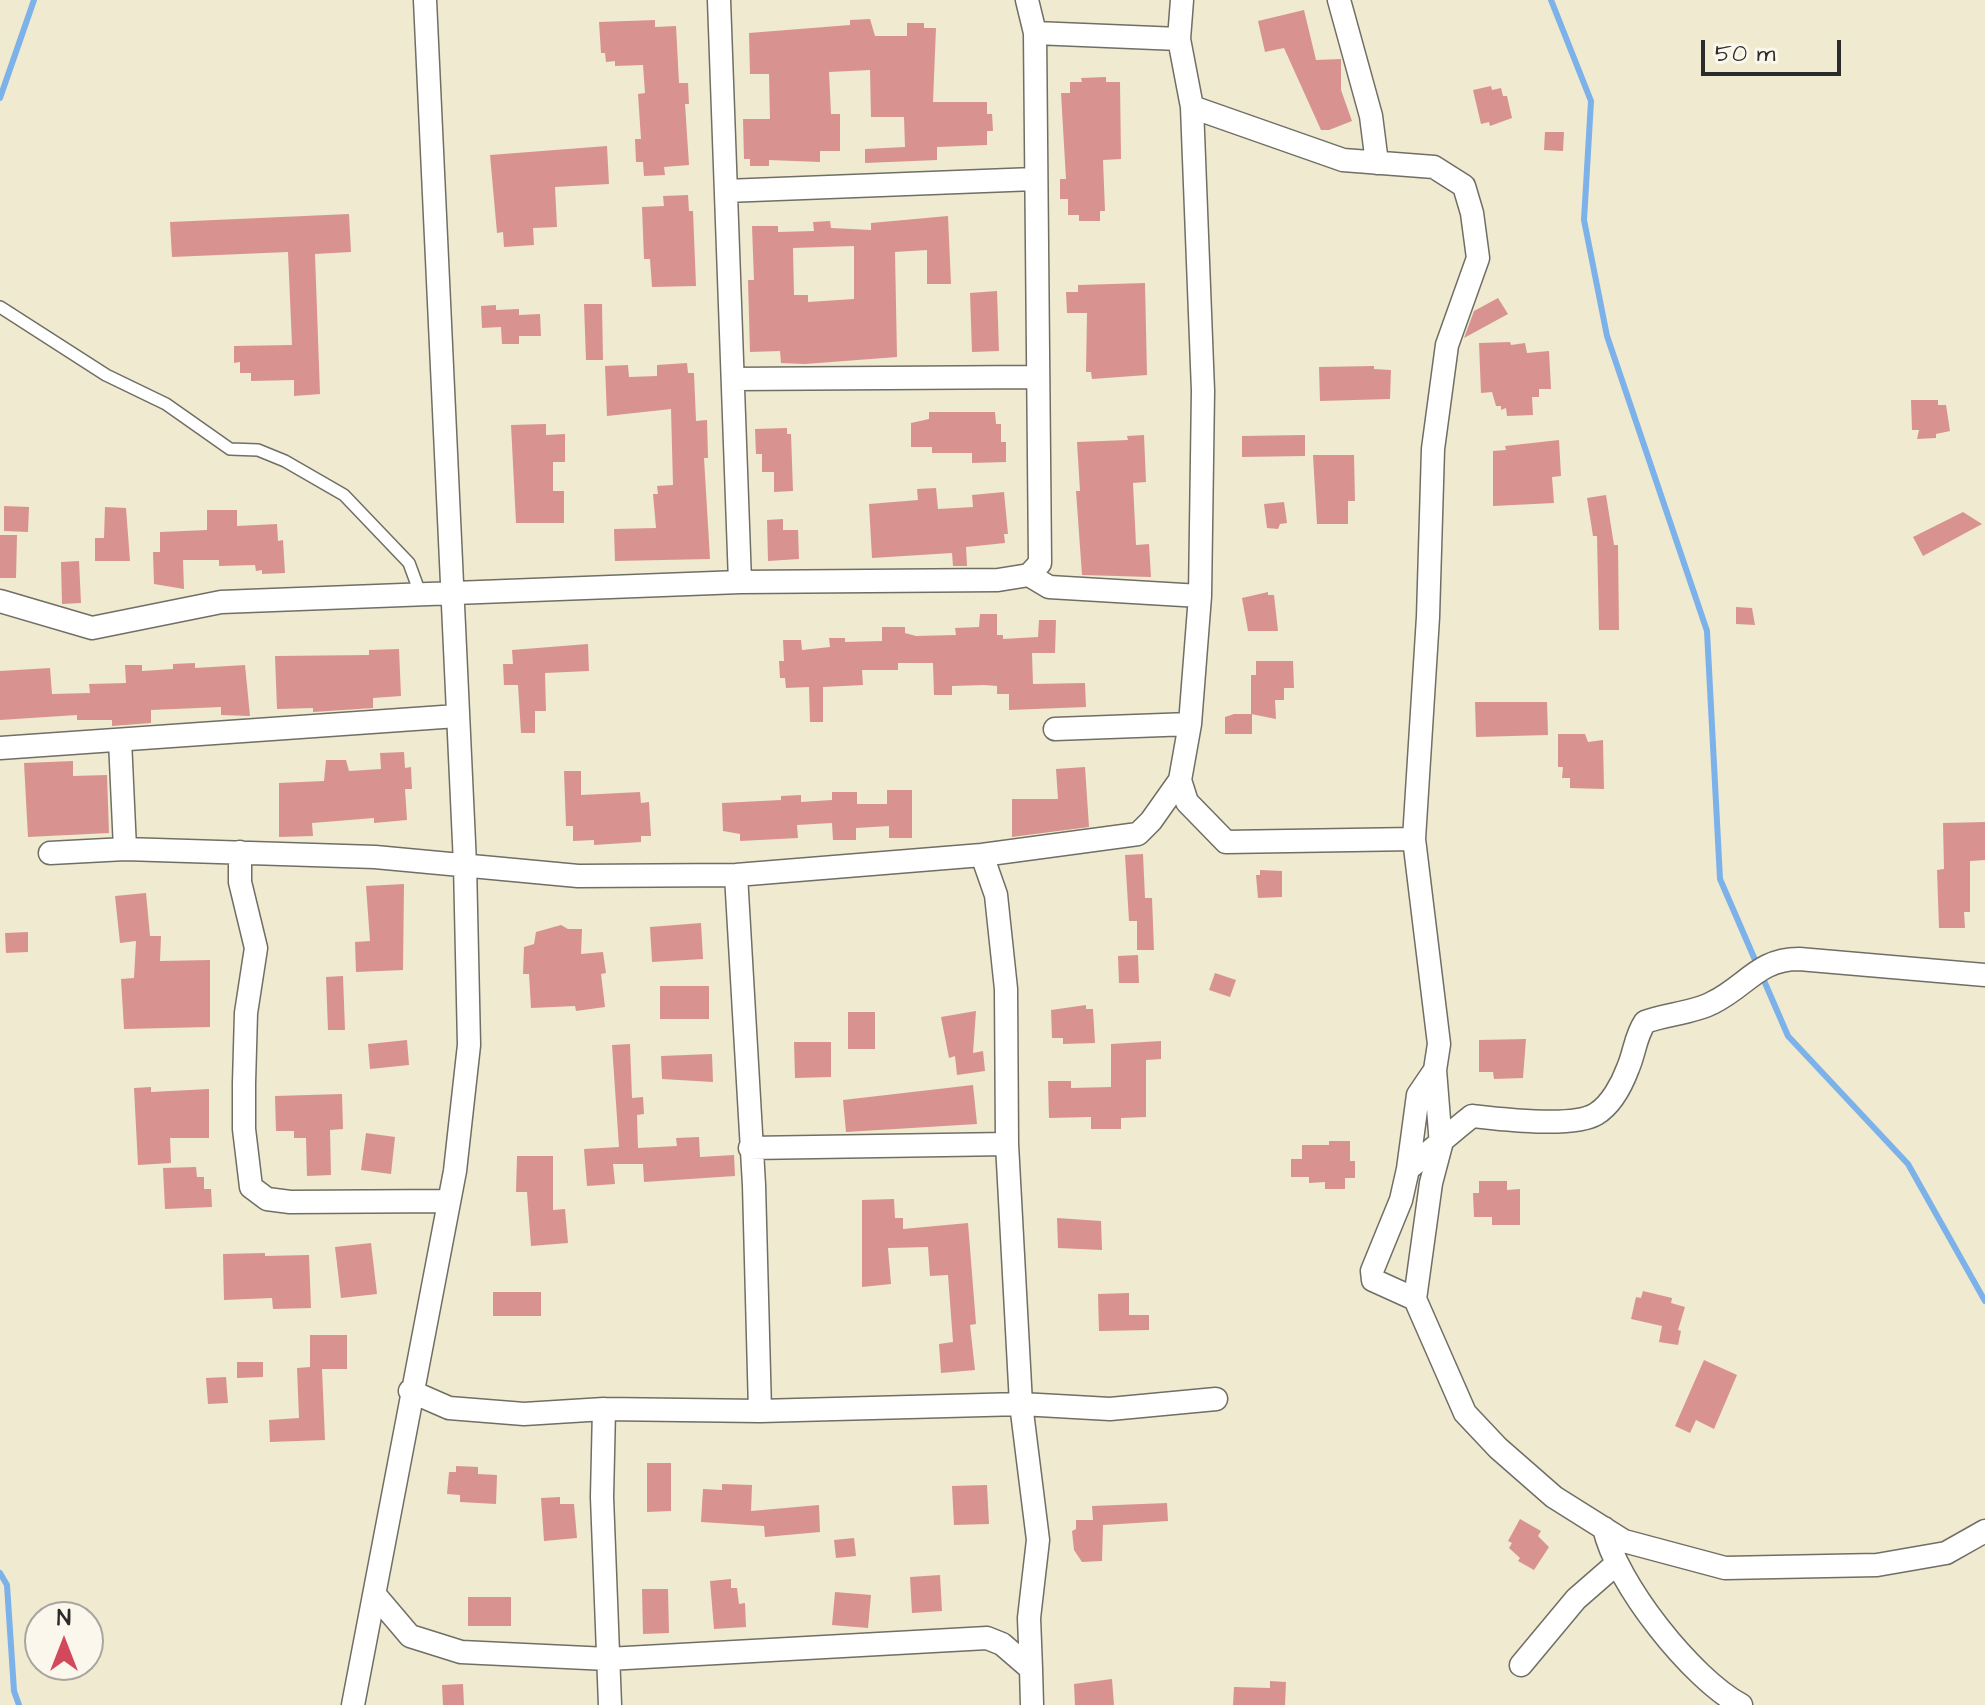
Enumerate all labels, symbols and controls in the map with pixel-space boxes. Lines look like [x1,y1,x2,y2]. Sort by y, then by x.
scale bar [1705,24,1845,74]
text: 50 m [1715,37,1775,71]
north arrow [24,1601,104,1681]
text: N [57,1603,71,1634]

